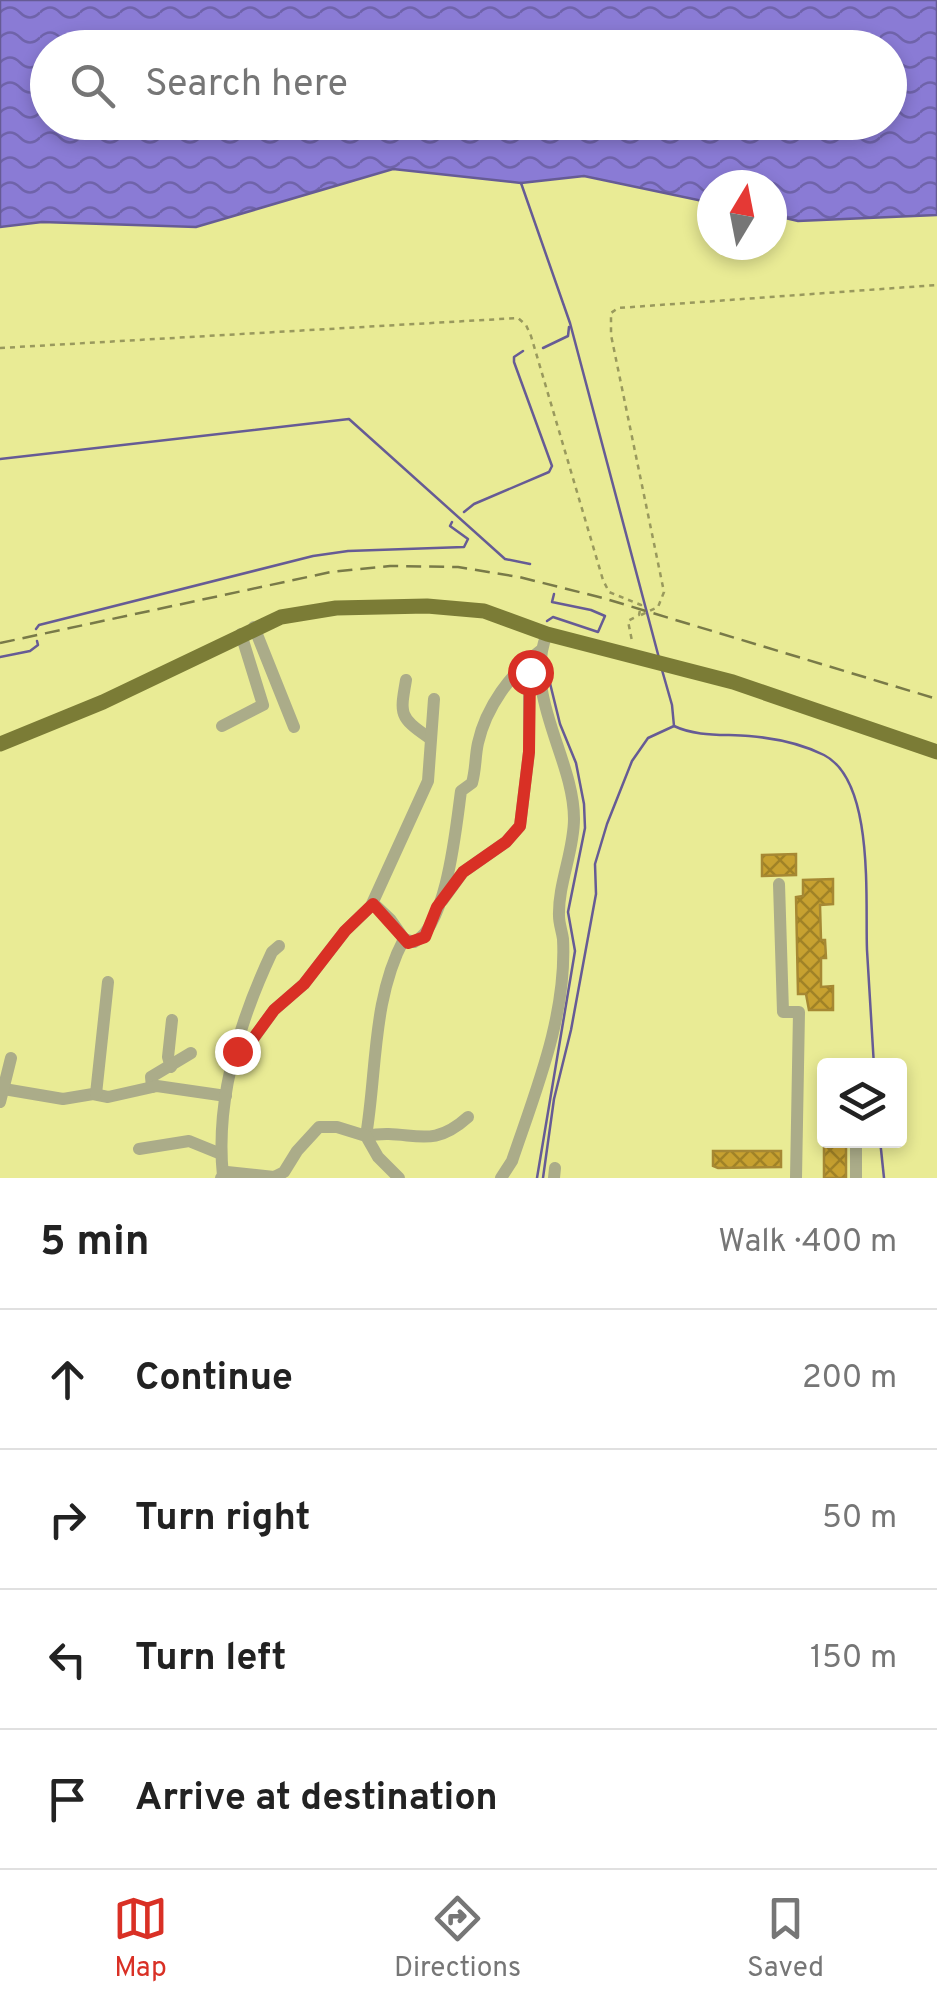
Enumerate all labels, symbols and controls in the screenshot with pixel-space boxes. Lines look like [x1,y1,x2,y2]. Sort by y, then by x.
search box [30,30,907,140]
icon: search [65,58,120,113]
text: Search here [145,61,348,110]
north arrow [697,170,787,260]
route start [508,650,554,696]
route end [215,1029,261,1075]
map controls [817,1058,907,1148]
button: layers [817,1058,907,1148]
text: 5 min [40,1217,150,1270]
text: Walk · 400 m [718,1223,897,1263]
icon: ahead [40,1352,95,1407]
text: Continue [135,1355,293,1404]
text: 200 m [802,1359,897,1399]
icon: right [40,1492,95,1547]
text: Turn right [135,1495,310,1544]
text: 50 m [822,1499,897,1539]
icon: left [40,1632,95,1687]
text: Turn left [135,1635,287,1684]
text: 150 m [810,1639,897,1679]
icon: arrive [40,1772,95,1827]
text: Arrive at destination [135,1775,498,1824]
tab: Map [113,1891,168,1987]
tab: Directions [394,1891,521,1987]
tab: Saved [747,1891,824,1987]

